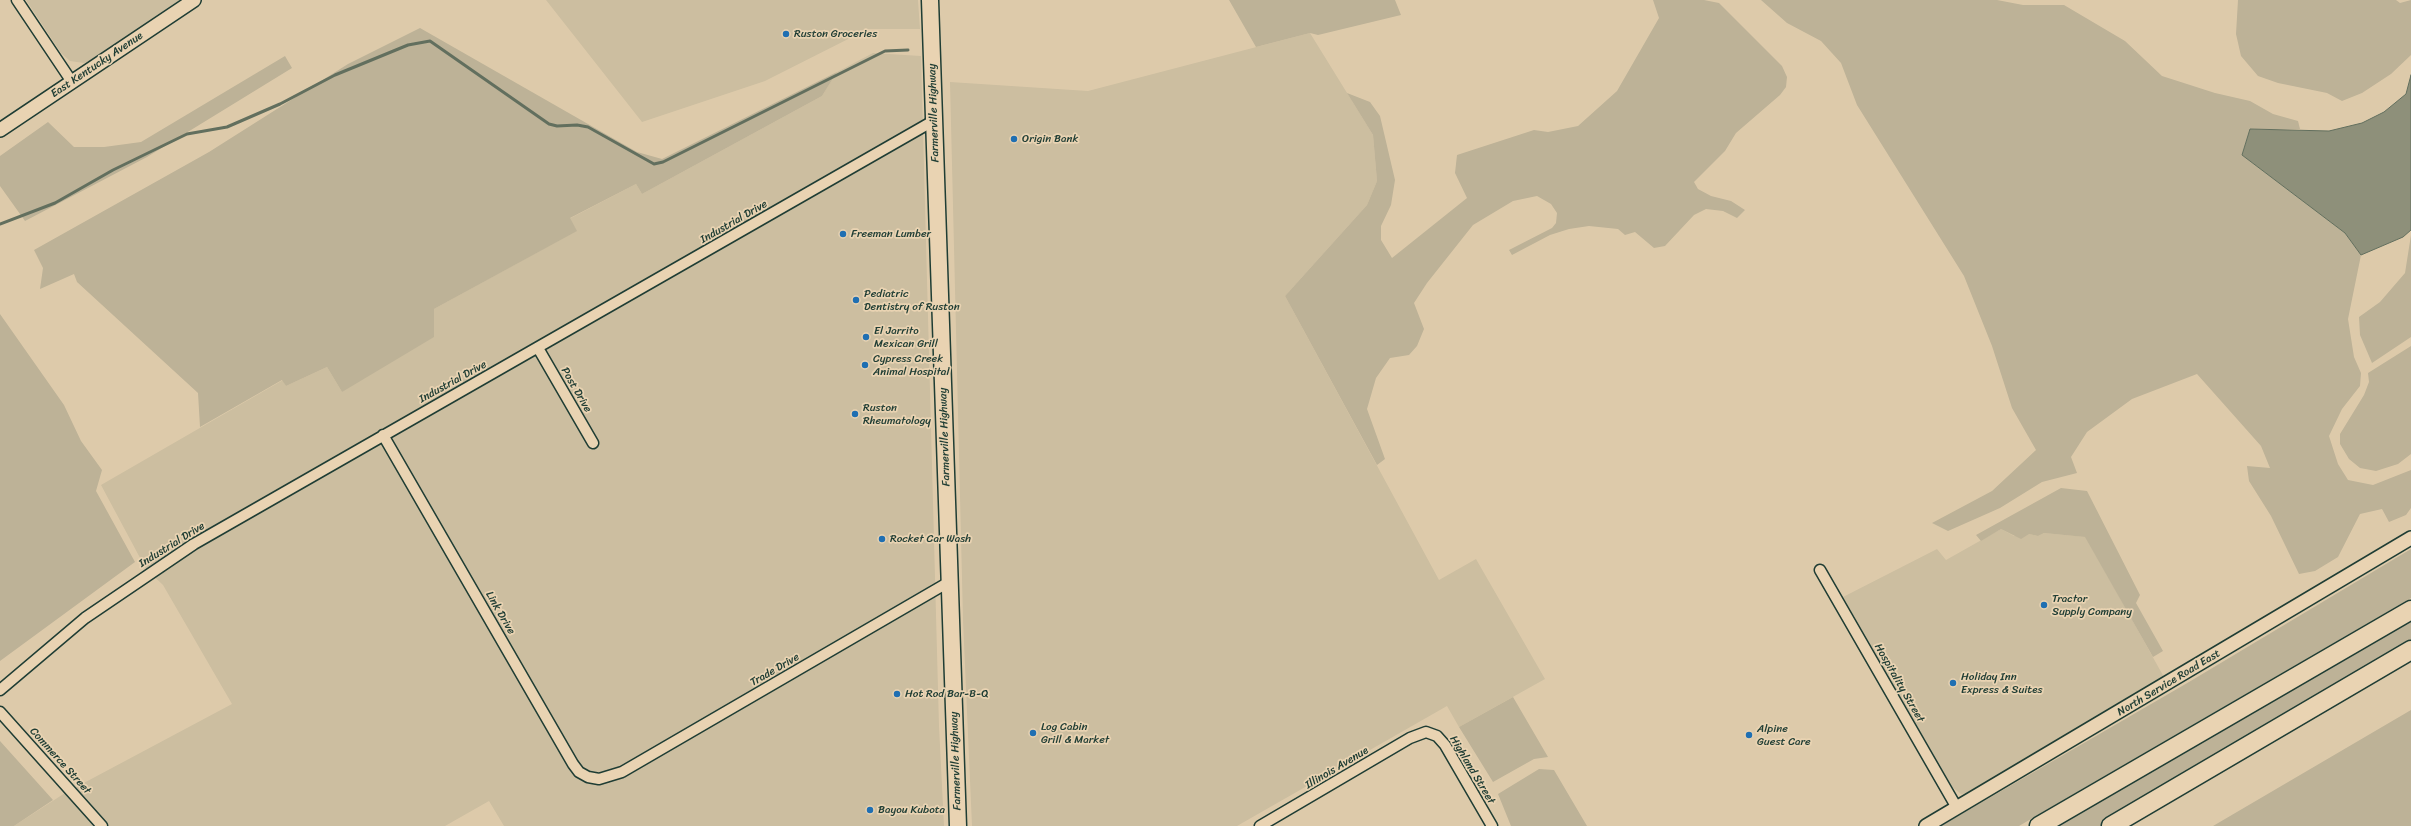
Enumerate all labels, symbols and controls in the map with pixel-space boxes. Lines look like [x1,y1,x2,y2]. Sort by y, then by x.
place label: Ruston Groceries [794,27,877,41]
street label: East Kentucky Avenue [48,29,146,101]
marker: Ruston Groceries [781,29,791,39]
street label: Farmerville Highway [926,64,942,162]
place label: Origin Bank [1022,132,1078,146]
marker: Origin Bank [1009,134,1019,144]
street label: Industrial Drive [698,197,770,247]
place label: Freeman Lumber [851,227,931,241]
marker: Freeman Lumber [838,229,848,239]
place label: Pediatric Dentistry of Ruston [864,287,960,313]
marker: Pediatric Dentistry of Ruston [851,295,861,305]
place label: El Jarrito Mexican Grill [874,324,938,350]
marker: El Jarrito Mexican Grill [861,332,871,342]
place label: Cypress Creek Animal Hospital [873,352,950,378]
street label: Industrial Drive [417,358,489,406]
marker: Cypress Creek Animal Hospital [860,360,870,370]
street label: Post Drive [558,365,594,415]
street label: Farmerville Highway [937,388,953,486]
place label: Ruston Rheumatology [863,401,931,427]
marker: Ruston Rheumatology [850,409,860,419]
street label: Industrial Drive [137,519,207,571]
place label: Rocket Car Wash [890,532,971,546]
marker: Rocket Car Wash [877,534,887,544]
street label: Link Drive [482,589,518,637]
place label: Tractor Supply Company [2052,592,2132,618]
marker: Tractor Supply Company [2039,600,2049,610]
street label: Hospitality Street [1871,641,1927,725]
street label: North Service Road East [2115,647,2223,719]
street label: Trade Drive [748,651,802,689]
place label: Holiday Inn Express & Suites [1961,670,2043,696]
marker: Holiday Inn Express & Suites [1948,678,1958,688]
place label: Hot Rod Bar-B-Q [905,687,988,701]
marker: Hot Rod Bar-B-Q [892,689,902,699]
street label: Farmerville Highway [948,712,964,810]
place label: Log Cabin Grill & Market [1041,720,1109,746]
place label: Alpine Guest Care [1757,722,1811,748]
street label: Commerce Street [27,725,93,797]
marker: Log Cabin Grill & Market [1028,728,1038,738]
marker: Alpine Guest Care [1744,730,1754,740]
street label: Highland Street [1446,733,1498,807]
street label: Illinois Avenue [1303,744,1371,792]
place label: Bayou Kubota [878,803,945,817]
marker: Bayou Kubota [865,805,875,815]

